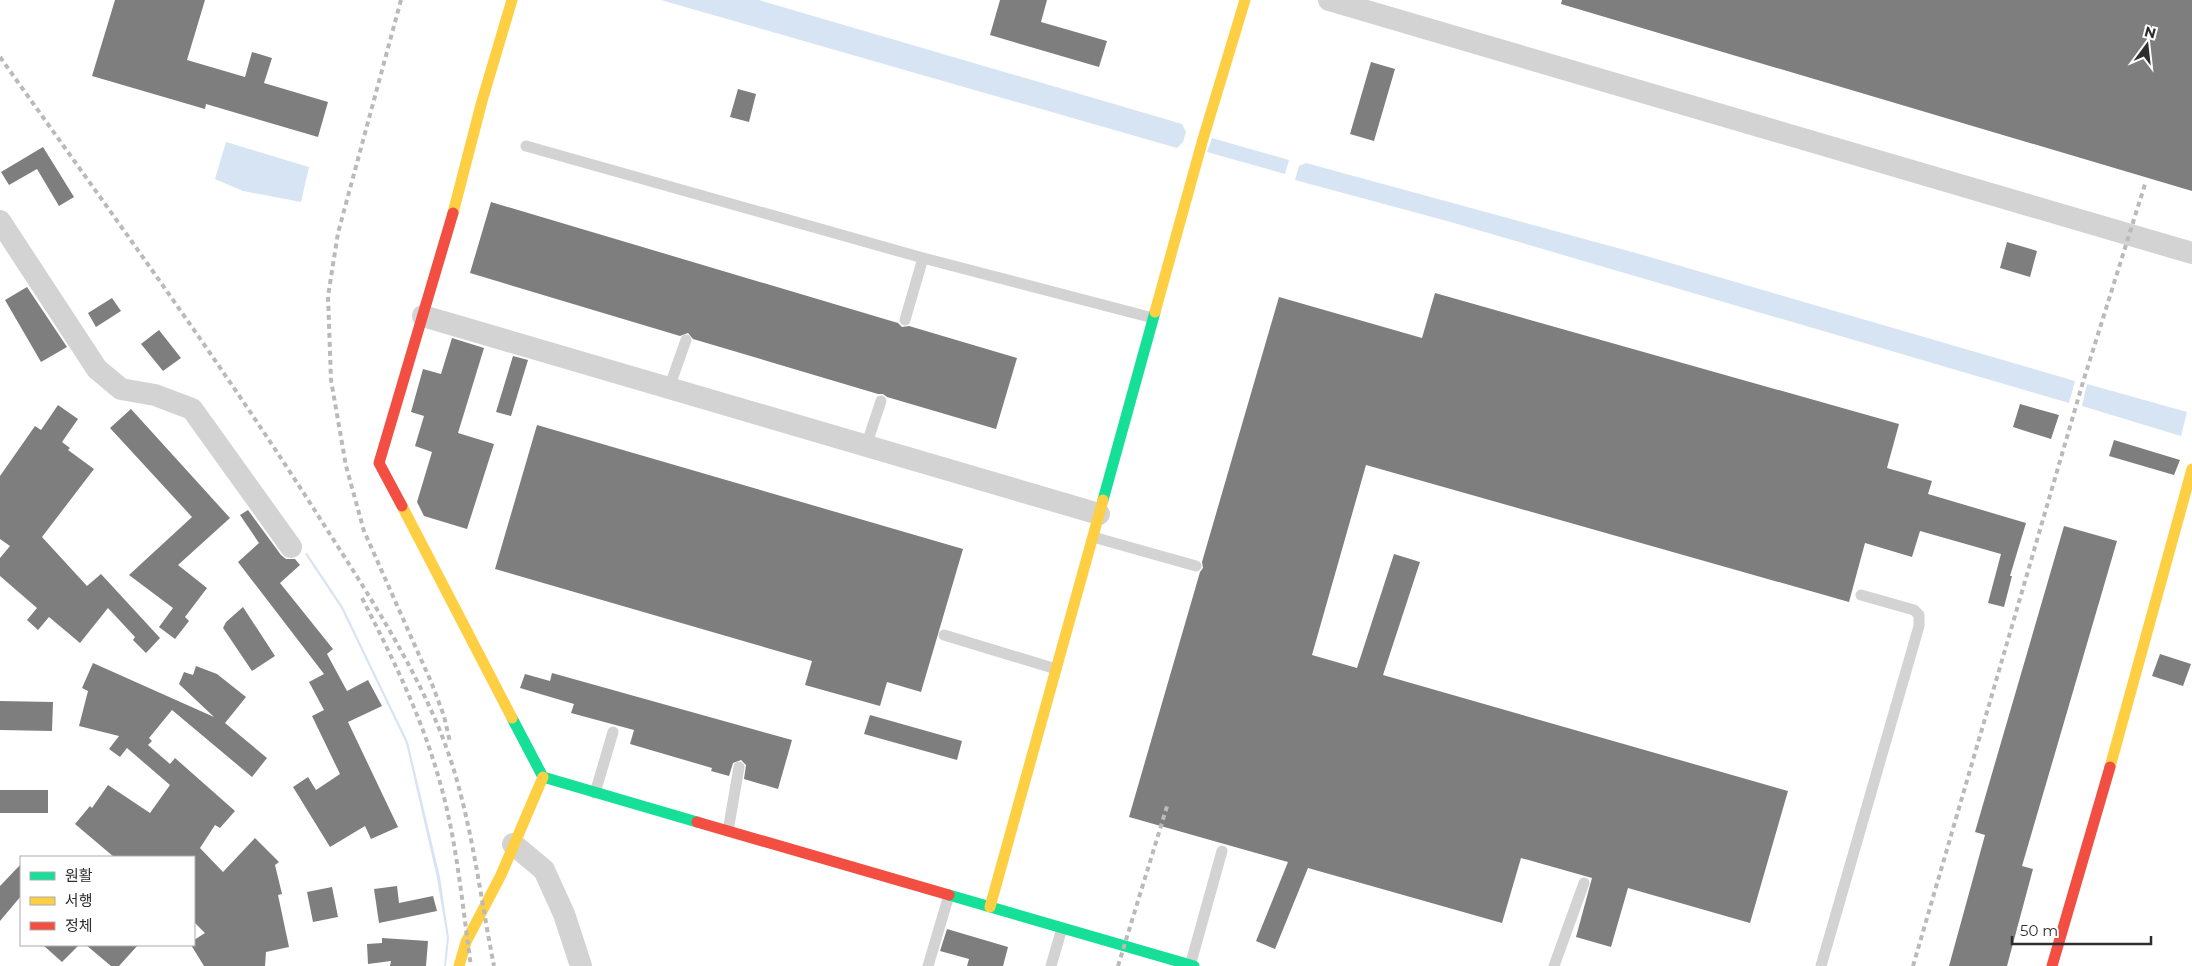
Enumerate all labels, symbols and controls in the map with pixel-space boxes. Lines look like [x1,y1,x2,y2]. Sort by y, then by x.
north arrow [2122,20,2172,70]
text: N [2143,22,2158,43]
legend [20,856,195,946]
text: 원활 [65,866,93,885]
text: 서행 [65,891,93,910]
scale bar [2012,914,2151,946]
text: 정체 [65,916,93,935]
text: 50 m [2020,921,2058,940]

